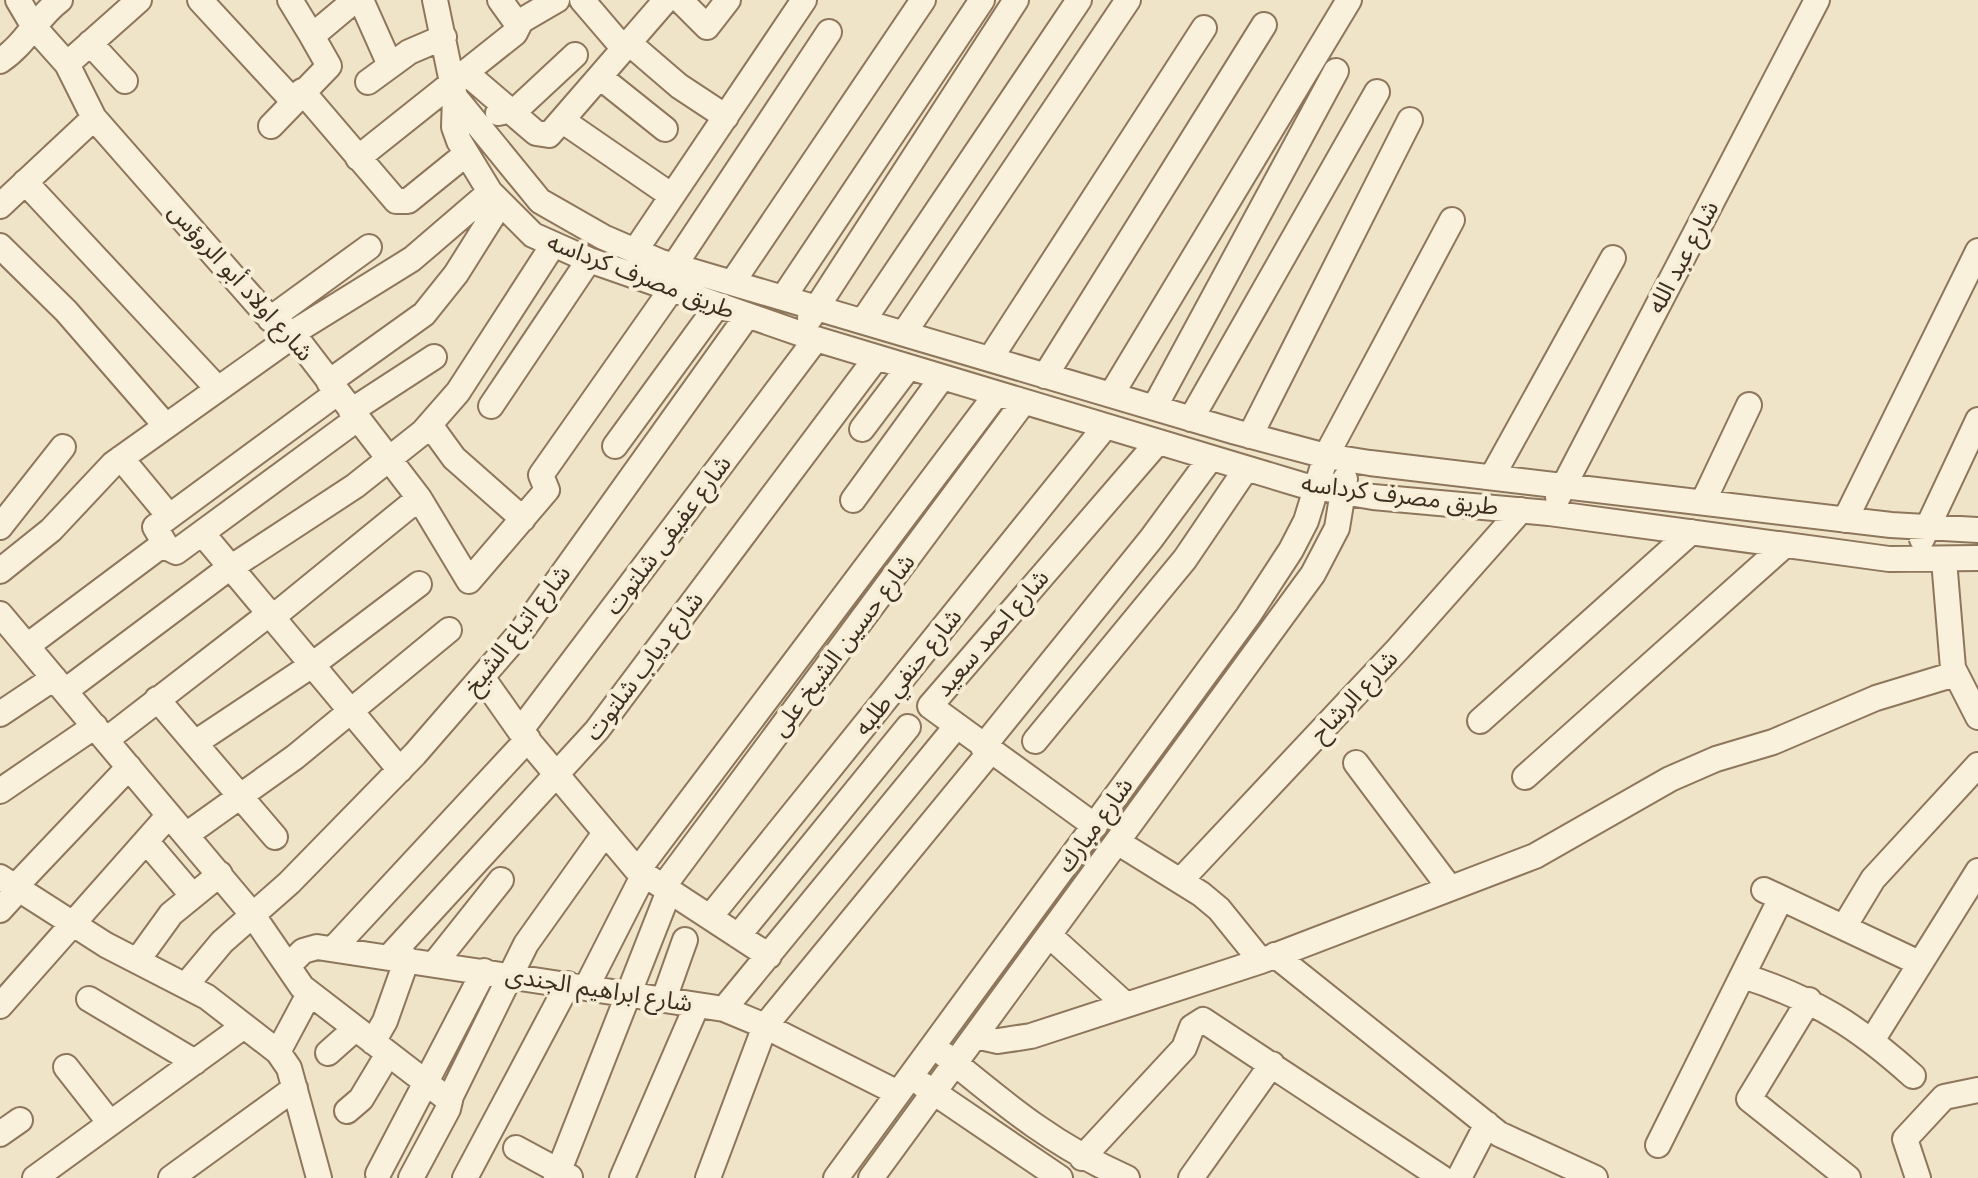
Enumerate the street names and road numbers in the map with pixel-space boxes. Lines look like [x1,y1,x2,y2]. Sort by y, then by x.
street label: شارع عبد الله [1640,195,1727,319]
street label: شارع اولاد أبو الروؤس [160,196,321,369]
street label: طريق مصرف كرداسه [543,226,739,326]
street label: شارع عفيفى شلتوت [597,449,739,622]
street label: طريق مصرف كرداسه [1300,467,1500,522]
street label: شارع حسين الشيخ على [764,547,923,743]
street label: شارع اتباع الشيخ [456,558,579,702]
street label: شارع احمد سعيد [928,563,1057,704]
street label: شارع دياب شلتوت [577,585,711,748]
street label: شارع حنفي طلبه [847,602,971,744]
street label: شارع الرشاح [1303,643,1406,750]
street label: شارع مبارك [1050,771,1141,880]
street label: شارع ابراهيم الجندى [503,958,695,1021]

